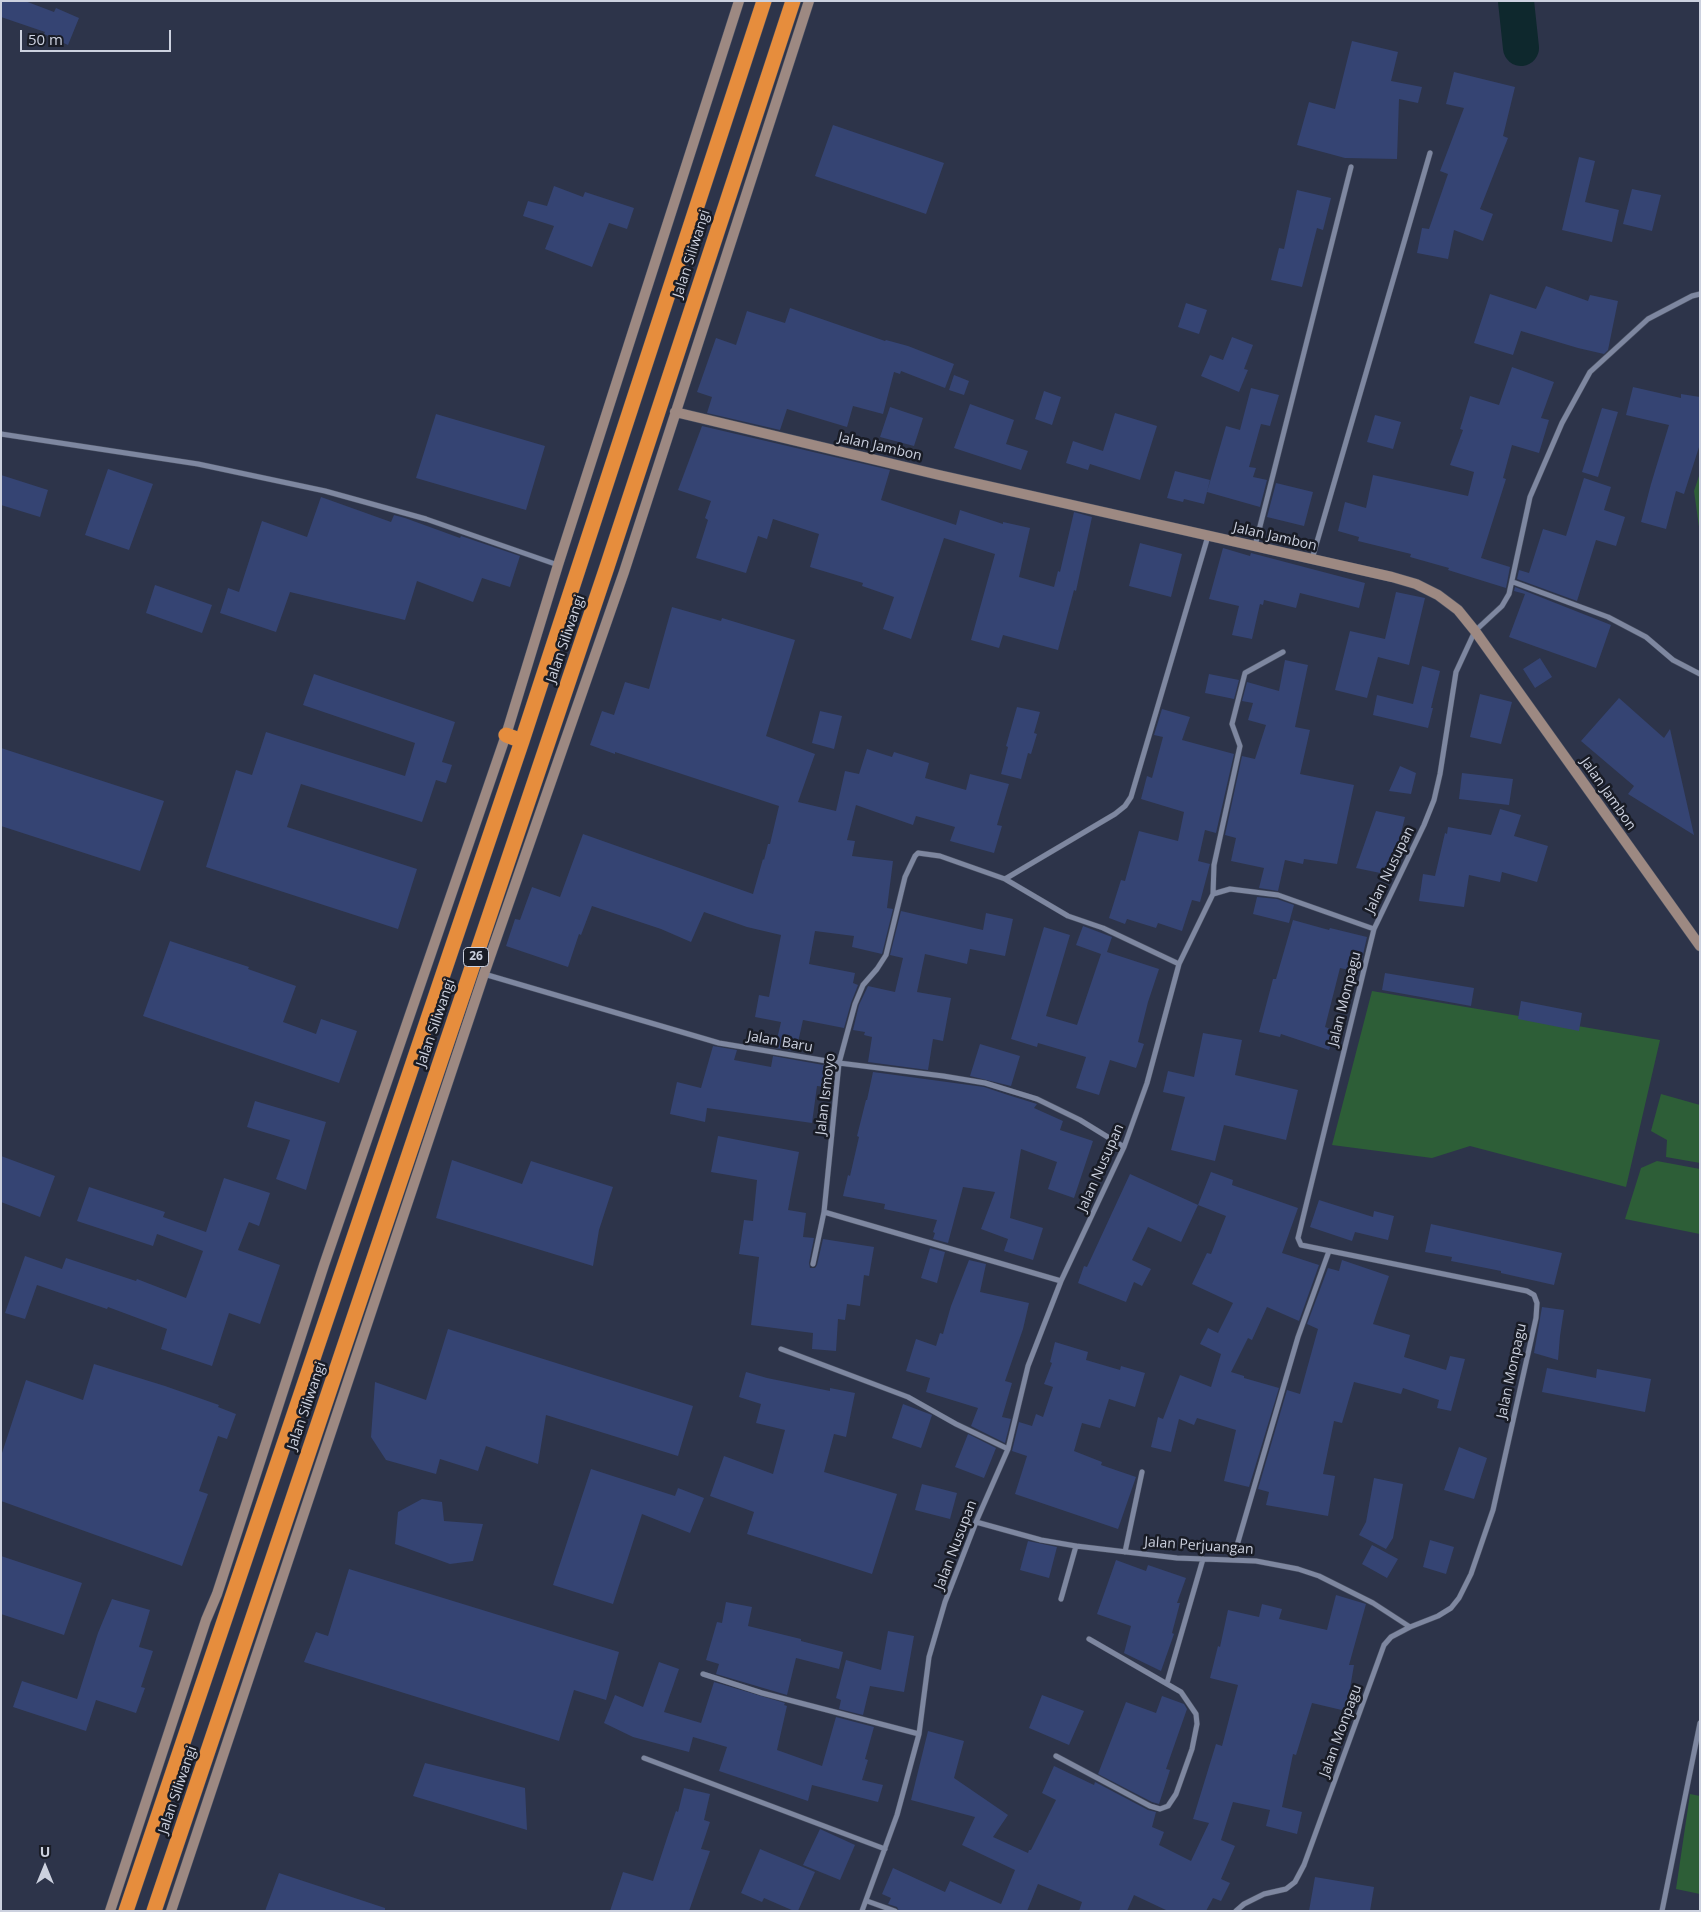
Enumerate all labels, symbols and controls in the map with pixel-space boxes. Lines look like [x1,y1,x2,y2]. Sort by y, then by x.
scale bar [22,20,174,52]
text: 50 m [28,29,63,49]
street label: Jalan Siliwangi [670,208,714,300]
street label: Jalan Jambon [837,429,923,465]
street label: Jalan Jambon [1232,519,1318,555]
street label: Jalan Siliwangi [543,593,589,685]
street label: Jalan Jambon [1577,754,1639,834]
street label: Jalan Nusupan [1362,824,1418,916]
road number: 26 [464,948,488,966]
street label: Jalan Monpagu [1325,950,1365,1048]
street label: Jalan Siliwangi [413,977,459,1069]
street label: Jalan Baru [746,1028,814,1056]
street label: Jalan Ismoyo [813,1052,839,1136]
street label: Jalan Nusupan [1074,1121,1128,1215]
street label: Jalan Monpagu [1494,1322,1530,1420]
street label: Jalan Siliwangi [284,1360,330,1452]
street label: Jalan Nusupan [931,1498,981,1592]
street label: Jalan Perjuangan [1144,1534,1254,1558]
street label: Jalan Monpagu [1316,1682,1366,1780]
street label: Jalan Siliwangi [155,1744,201,1836]
north arrow [20,1842,70,1892]
text: U [40,1842,50,1861]

